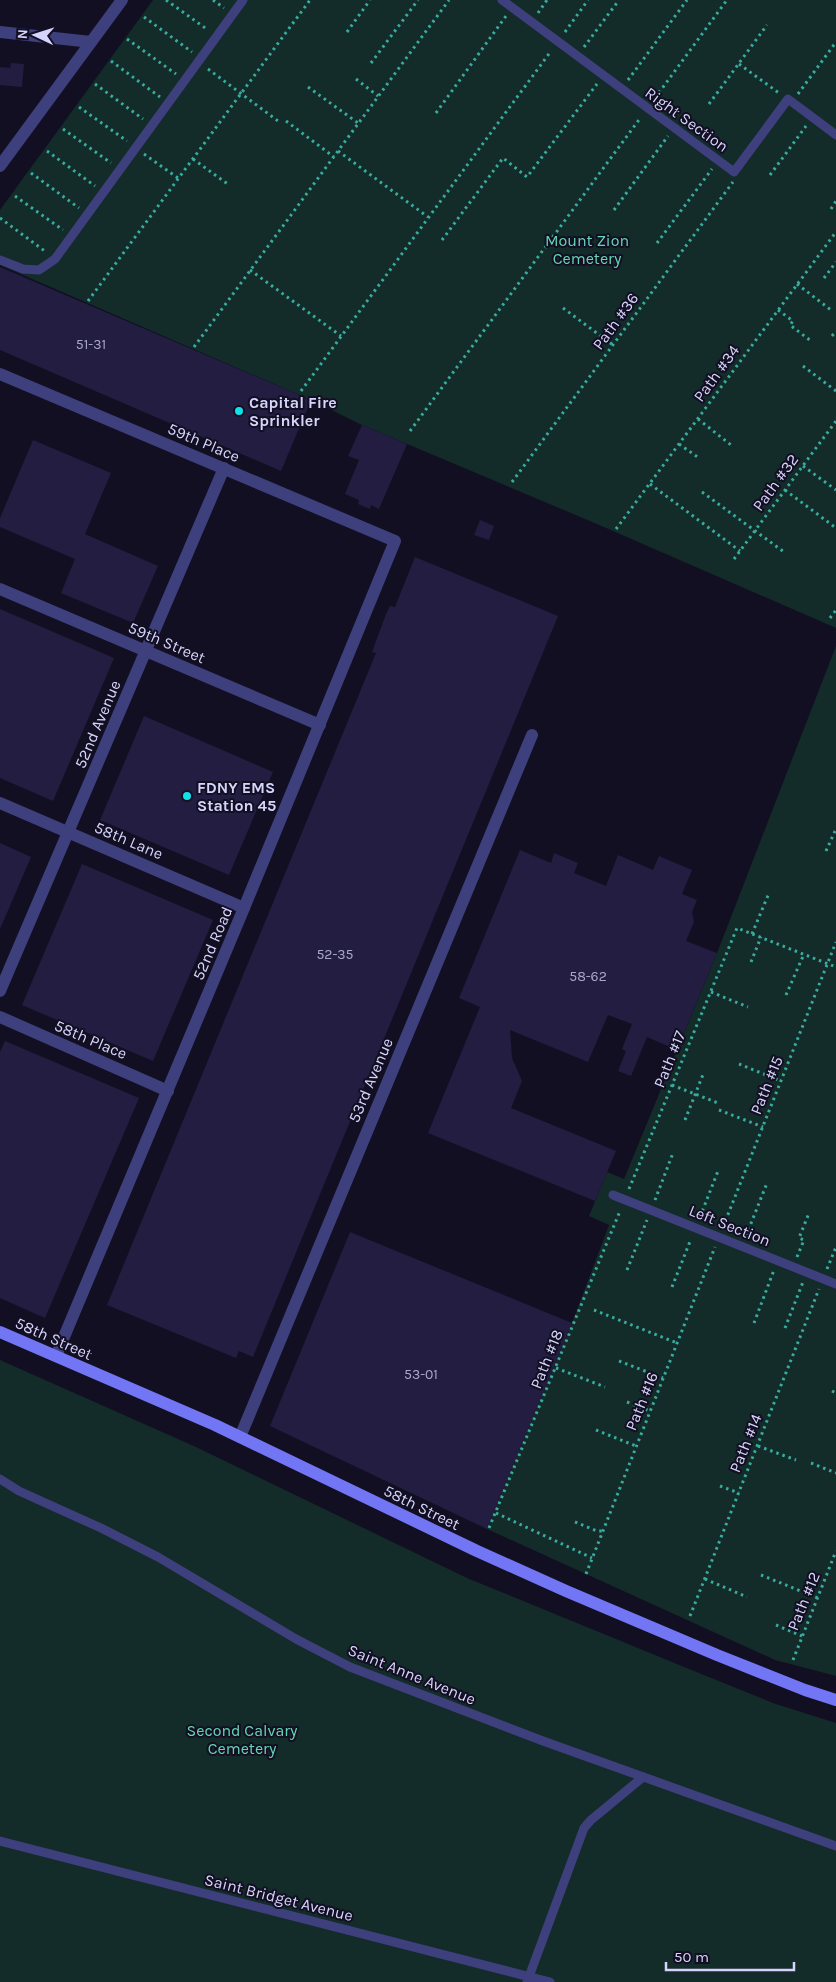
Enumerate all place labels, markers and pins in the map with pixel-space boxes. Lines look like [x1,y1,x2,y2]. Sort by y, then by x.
place label: Capital Fire Sprinkler [249,393,337,430]
marker: Capital Fire Sprinkler [233,405,245,417]
place label: FDNY EMS Station 45 [197,778,276,815]
marker: FDNY EMS Station 45 [181,790,193,802]

